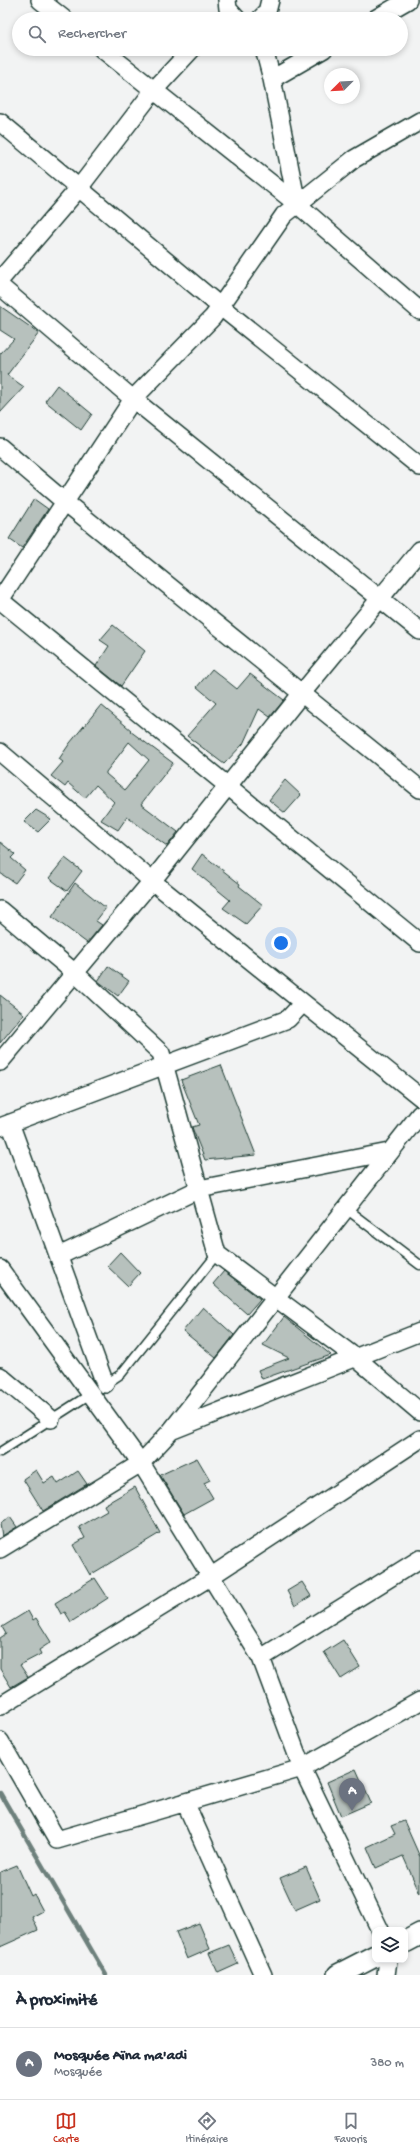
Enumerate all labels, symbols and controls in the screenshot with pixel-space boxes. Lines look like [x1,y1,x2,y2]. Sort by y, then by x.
search box [12,12,408,56]
icon: search [26,23,48,45]
text: Rechercher [58,25,126,43]
north arrow [324,68,360,104]
your location [271,933,291,953]
pin: A [339,1778,365,1811]
map controls [372,1927,408,1963]
button: layers [372,1927,408,1963]
text: À proximité [16,1991,97,2011]
text: Mosquée Aïna ma'adi [54,2047,187,2065]
text: A [25,2056,33,2071]
text: 380 m [370,2056,404,2071]
text: Mosquée [54,2065,102,2080]
tab: Carte [53,2110,79,2146]
tab: Itinéraire [186,2110,228,2146]
tab: Favoris [334,2110,367,2146]

